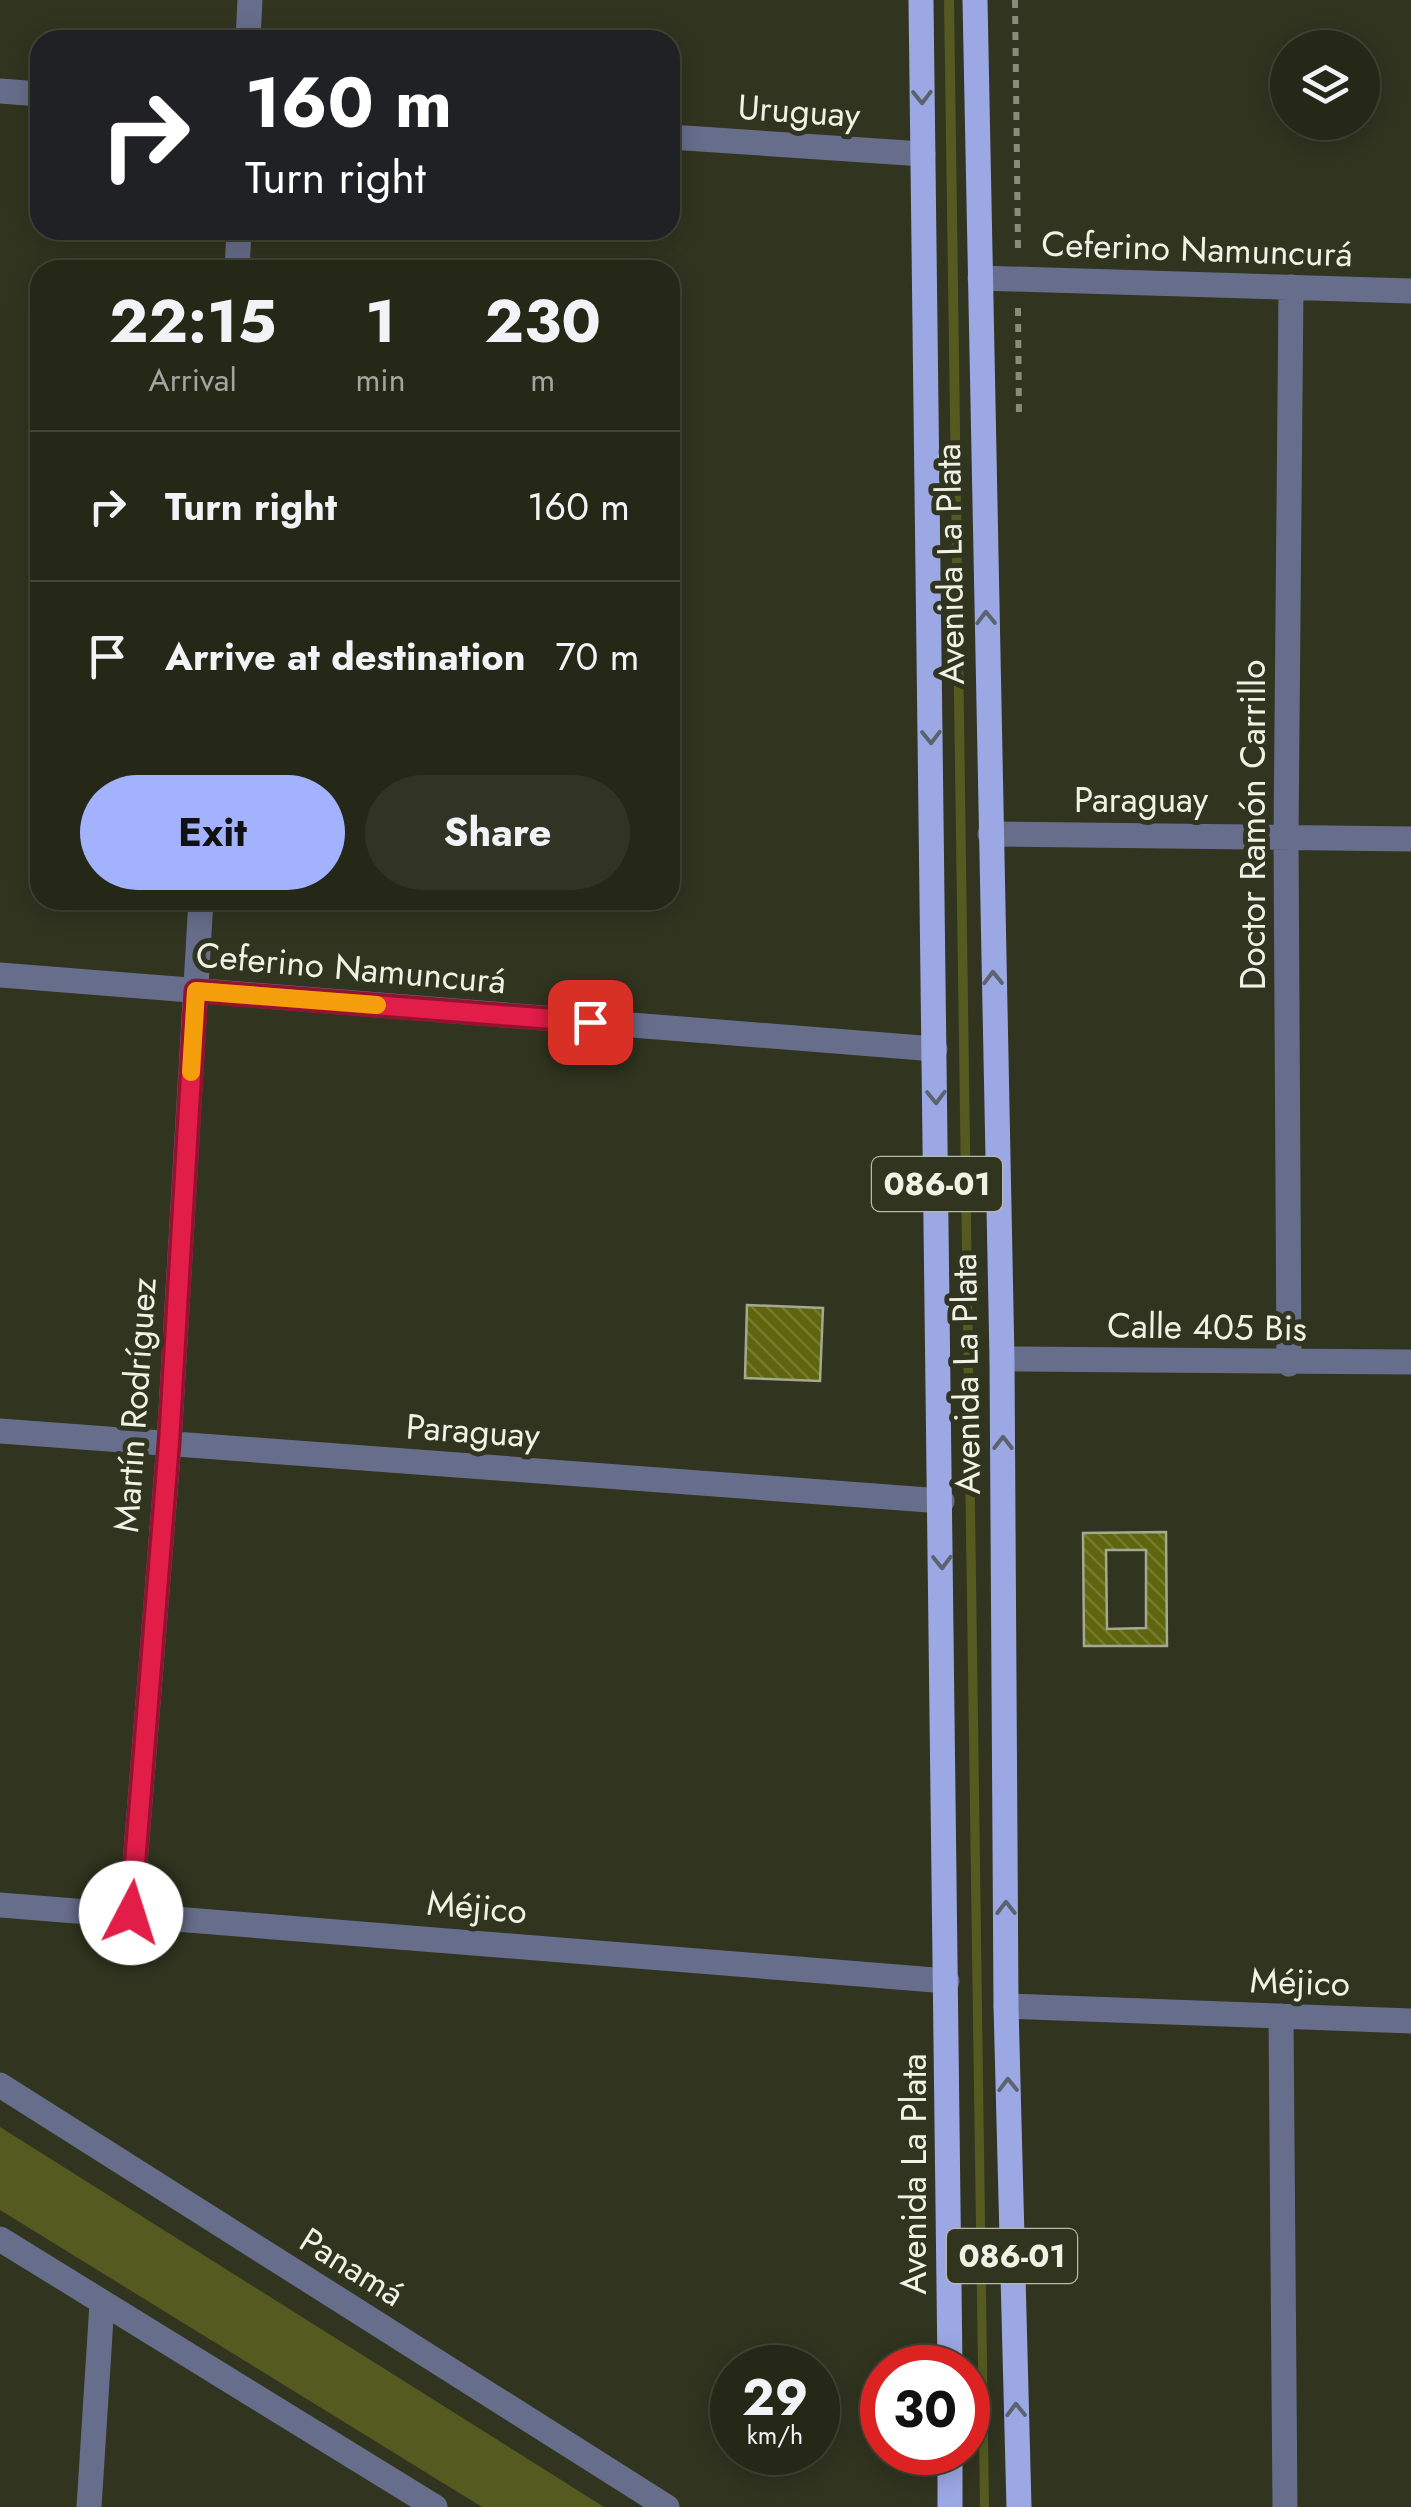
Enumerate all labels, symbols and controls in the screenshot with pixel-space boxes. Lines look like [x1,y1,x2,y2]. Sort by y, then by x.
map controls [1270,30,1380,140]
button: layers [1270,30,1380,140]
text: 160 m [245,52,452,153]
icon: right [80,70,210,200]
street label: Uruguay [736,82,863,140]
one-way arrow [911,90,933,106]
text: Turn right [245,145,426,210]
street label: Ceferino Namuncurá [1041,219,1353,279]
text: 22:15 [109,278,276,365]
text: 1 [365,278,396,365]
text: 230 [485,278,601,365]
text: Arrival [149,357,237,403]
text: min [355,357,406,403]
text: m [530,357,555,403]
street label: Avenida La Plata [923,443,977,685]
icon: right [80,479,135,534]
text: Turn right [165,479,337,534]
text: 160 m [527,479,630,534]
one-way arrow [975,610,997,626]
icon: arrive [80,629,135,684]
text: Arrive at destination [165,629,526,684]
text: 70 m [556,629,639,684]
street label: Doctor Ramón Carrillo [1228,660,1278,990]
one-way arrow [920,730,942,746]
button: Exit [80,775,345,890]
button: Share [365,775,630,890]
street label: Paraguay [1074,775,1209,825]
street label: Ceferino Namuncurá [194,930,508,1006]
one-way arrow [982,970,1004,986]
pin [548,980,633,1065]
icon: arrive [563,995,618,1050]
one-way arrow [925,1090,947,1106]
road number: 086-01 [872,1157,1002,1211]
street label: Avenida La Plata [939,1253,993,1495]
street label: Martín Rodríguez [101,1276,169,1534]
street label: Calle 405 Bis [1107,1300,1307,1354]
street label: Paraguay [404,1401,542,1461]
one-way arrow [992,1435,1014,1450]
one-way arrow [932,1555,953,1571]
position arrow [79,1861,183,1965]
street label: Méjico [425,1878,529,1936]
one-way arrow [995,1900,1017,1916]
street label: Méjico [1249,1955,1351,2009]
street label: Avenida La Plata [889,2053,939,2295]
one-way arrow [998,2076,1019,2092]
street label: Panamá [290,2215,414,2319]
road number: 086-01 [947,2229,1077,2283]
speed limit sign: 30 [860,2345,990,2475]
text: 29 [742,2361,808,2434]
one-way arrow [1006,2401,1027,2417]
text: km/h [747,2417,803,2453]

